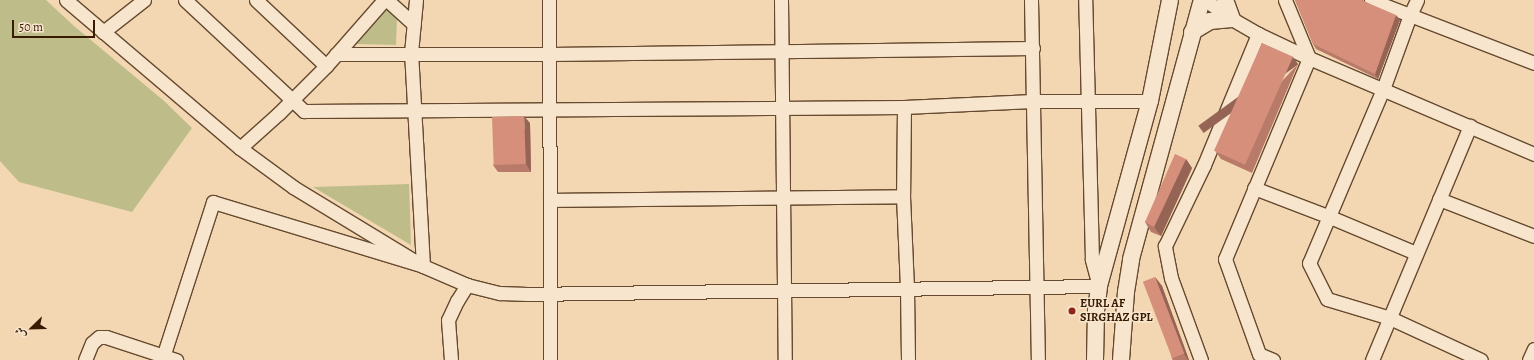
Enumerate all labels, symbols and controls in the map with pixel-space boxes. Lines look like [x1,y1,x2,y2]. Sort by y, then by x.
scale bar [14,12,97,38]
text: 50 m [19,19,43,35]
place label: EURL AF SIRGHAZ GPL [1080,297,1153,325]
marker: EURL AF SIRGHAZ GPL [1067,306,1077,316]
north arrow [12,308,52,348]
text: ش [11,325,30,341]

